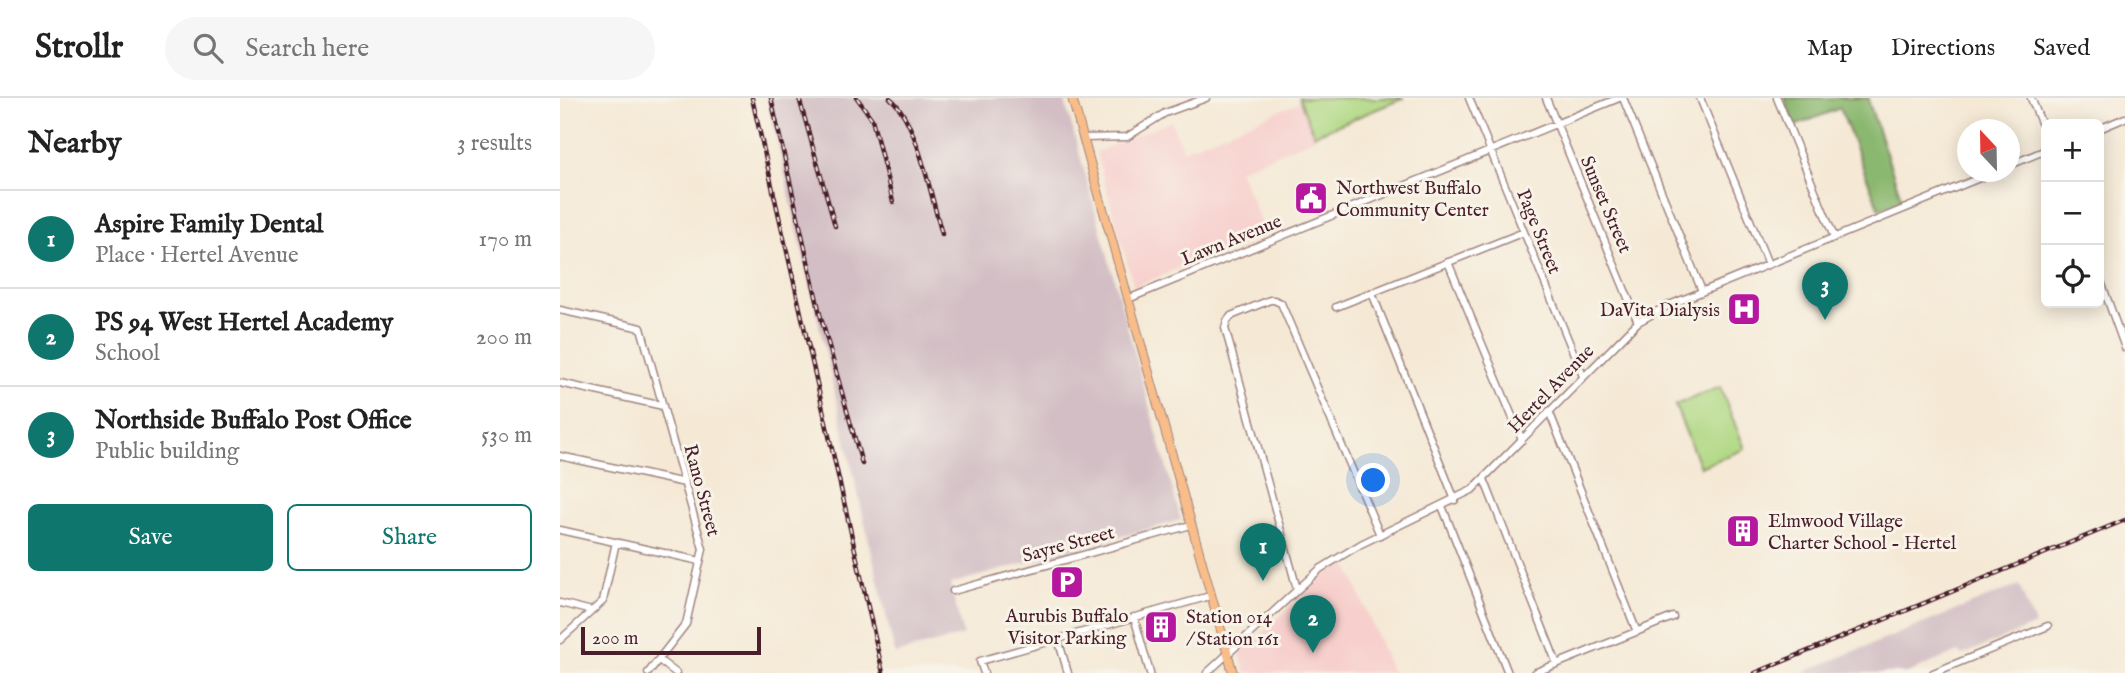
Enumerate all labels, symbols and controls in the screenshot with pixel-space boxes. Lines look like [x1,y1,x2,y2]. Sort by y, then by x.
search box [165,17,655,80]
text: Strollr [35,27,123,69]
icon: search [189,29,227,67]
text: Search here [245,32,369,65]
text: Map [1807,33,1853,64]
text: Directions [1891,33,1995,64]
text: Saved [2033,33,2090,64]
north arrow [1957,119,2020,182]
map controls [2041,119,2104,308]
button: + [2041,119,2104,182]
text: Nearby [28,125,121,163]
text: 3 results [457,129,532,158]
street label: Sunset Street [1574,153,1637,257]
place label: Northwest Buffalo Community Center [1336,177,1489,223]
public building icon: Northwest Buffalo Community Center [1292,179,1330,217]
button: − [2041,182,2104,245]
street label: Page Street [1510,186,1566,278]
text: Aspire Family Dental [95,208,323,241]
street label: Lawn Avenue [1178,210,1286,272]
text: 1 [47,225,55,254]
text: 170 m [479,225,532,254]
text: Place · Hertel Avenue [95,241,299,270]
button: locate [2041,245,2104,308]
pin: 3 [1802,262,1848,320]
hospital icon: DaVita Dialysis [1725,290,1763,328]
place label: DaVita Dialysis [1600,299,1720,323]
text: PS 94 West Hertel Academy [95,306,393,339]
text: 2 [46,323,56,352]
text: 200 m [476,323,532,352]
text: School [95,339,160,368]
street label: Hertel Avenue [1503,340,1600,439]
text: Northside Buffalo Post Office [95,404,412,437]
text: 3 [47,421,55,450]
text: 530 m [481,421,532,450]
text: Public building [95,437,239,466]
street label: Rano Street [677,442,725,540]
your location [1356,463,1390,497]
button: Save [28,504,273,571]
button: Share [287,504,532,571]
place label: Elmwood Village Charter School - Hertel [1768,510,1957,556]
building icon: Elmwood Village Charter School - Hertel [1724,512,1762,550]
street label: Sayre Street [1020,521,1118,569]
pin: 1 [1240,523,1286,581]
parking icon: Aurubis Buffalo Visitor Parking [1048,563,1086,601]
pin: 2 [1290,595,1336,653]
place label: Aurubis Buffalo Visitor Parking [1005,605,1128,651]
place label: Station 014 / Station 161 [1186,606,1279,652]
building icon: Station 014 / Station 161 [1142,608,1180,646]
scale bar [581,624,761,656]
text: 200 m [592,627,638,651]

